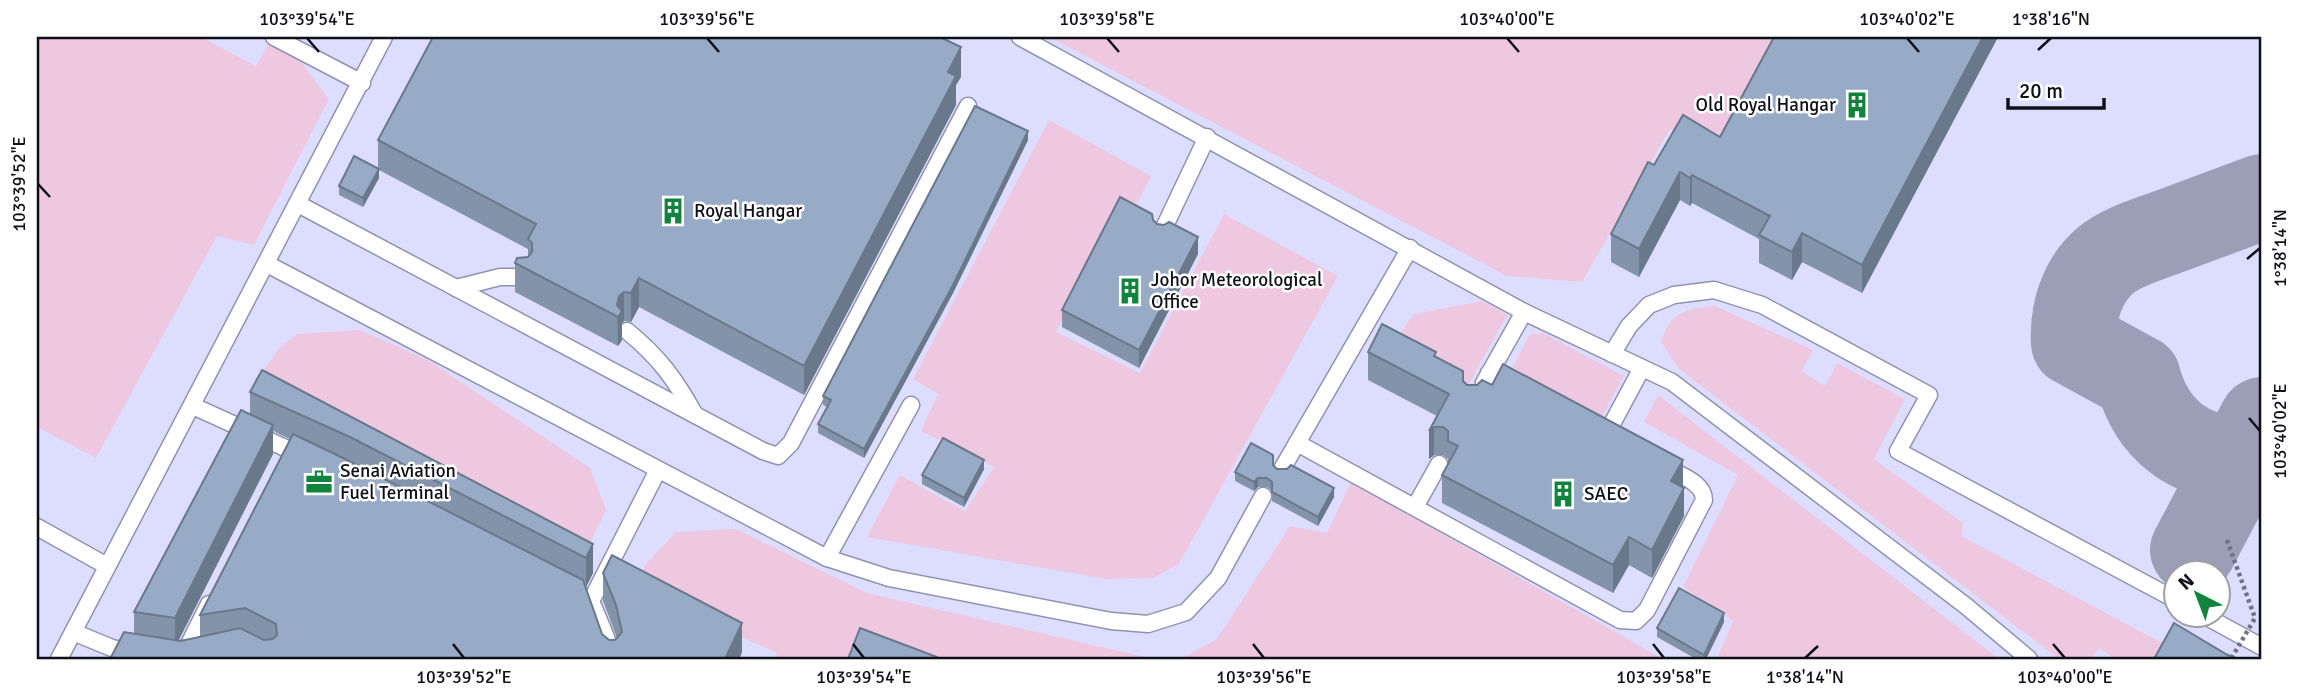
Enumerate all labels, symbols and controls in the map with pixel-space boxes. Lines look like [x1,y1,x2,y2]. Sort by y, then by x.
text: 103°39'54"E [259,8,355,30]
text: 103°39'56"E [659,8,755,30]
text: 103°39'58"E [1059,8,1155,30]
text: 103°40'00"E [1459,8,1555,30]
text: 103°40'02"E [1859,8,1955,30]
text: 1°38'16"N [2012,8,2090,30]
scale bar [2008,66,2105,110]
text: 20 m [2019,78,2063,104]
building icon: Old Royal Hangar [1842,90,1872,120]
place label: Old Royal Hangar [1696,93,1836,117]
text: 103°39'52"E [8,136,30,232]
building icon: Royal Hangar [658,196,688,226]
place label: Royal Hangar [694,199,802,223]
text: 1°38'14"N [2269,209,2291,287]
place label: Johor Meteorological Office [1151,268,1323,314]
building icon: Johor Meteorological Office [1115,276,1145,306]
text: 103°40'02"E [2269,383,2291,479]
place label: Senai Aviation Fuel Terminal [340,459,456,505]
office icon: Senai Aviation Fuel Terminal [304,467,334,497]
building icon: SAEC [1548,479,1578,509]
place label: SAEC [1584,482,1628,506]
north arrow [2162,560,2232,630]
text: N [2173,569,2199,595]
text: 103°39'52"E [416,666,512,688]
text: 103°39'54"E [816,666,912,688]
text: 103°39'56"E [1216,666,1312,688]
text: 103°39'58"E [1616,666,1712,688]
text: 1°38'14"N [1766,666,1844,688]
text: 103°40'00"E [2017,666,2113,688]

